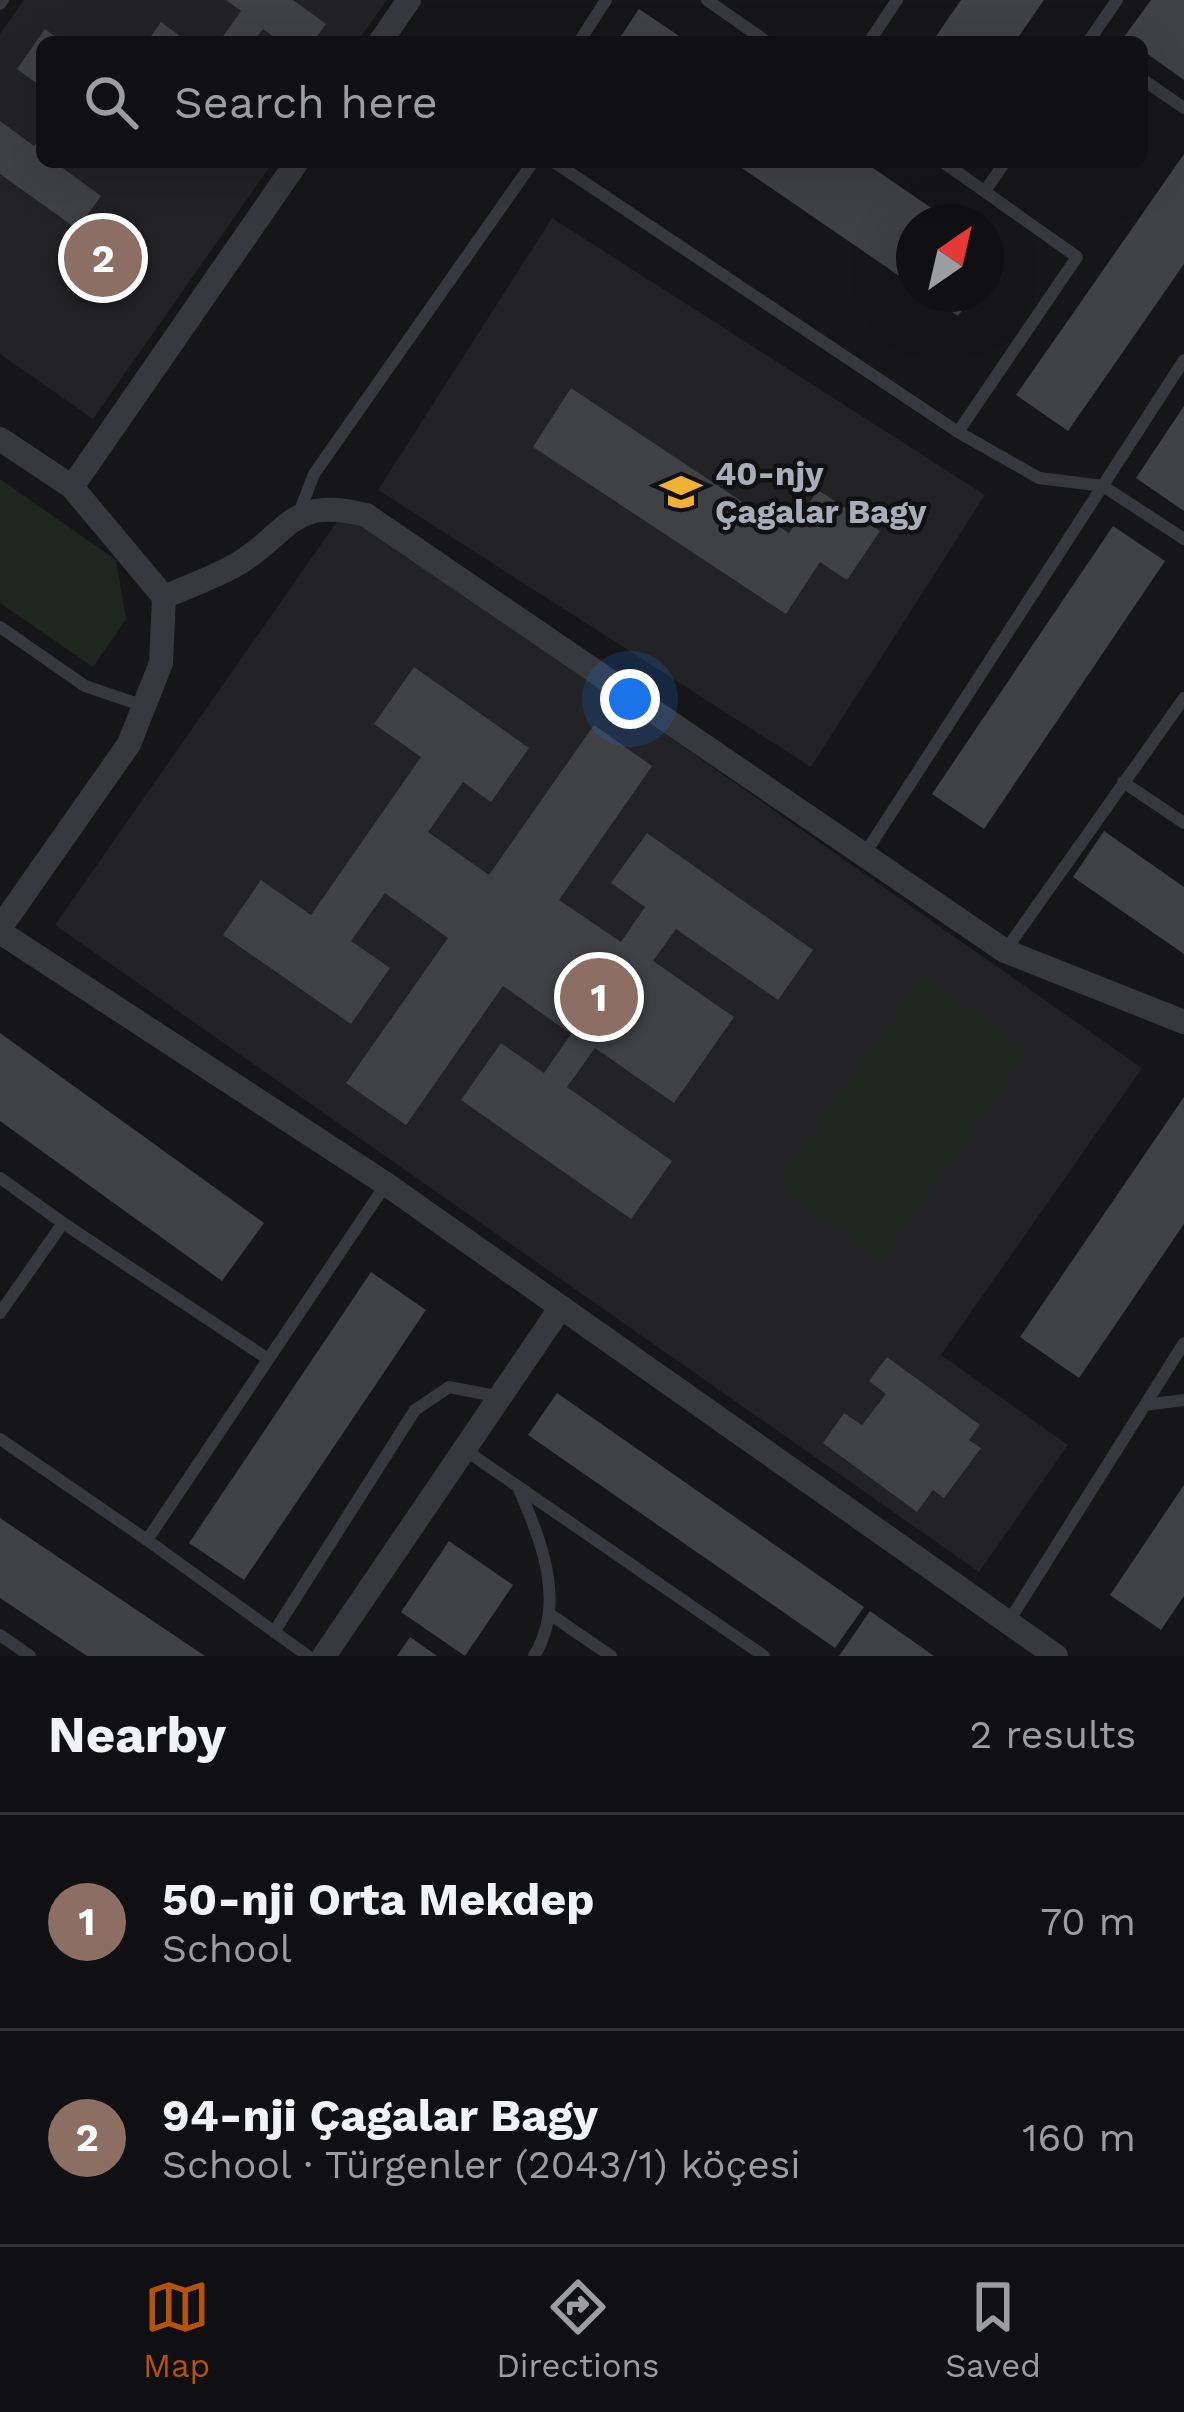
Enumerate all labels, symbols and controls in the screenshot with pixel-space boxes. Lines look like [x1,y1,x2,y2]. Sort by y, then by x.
search box [36,36,1148,168]
icon: search [78,69,144,135]
text: Search here [174,76,438,129]
north arrow [896,204,1004,312]
pin: 2 [64,213,142,303]
place label: 40-njy Çagalar Bagy [715,454,927,531]
school or university icon: 40-njy Çagalar Bagy [658,469,704,515]
your location [600,669,660,729]
pin: 1 [560,952,638,1042]
text: Nearby [48,1705,226,1764]
text: 2 results [970,1712,1136,1757]
text: 50-nji Orta Mekdep [162,1873,595,1926]
text: 1 [79,1899,95,1944]
text: 70 m [1040,1899,1136,1944]
text: School [162,1926,292,1971]
text: 94-nji Çagalar Bagy [162,2089,598,2142]
text: 2 [75,2115,99,2160]
text: 160 m [1022,2115,1136,2160]
text: School · Türgenler (2043/1) köçesi [162,2142,801,2187]
tab: Map [143,2274,210,2385]
tab: Directions [496,2274,659,2385]
tab: Saved [945,2274,1041,2385]

